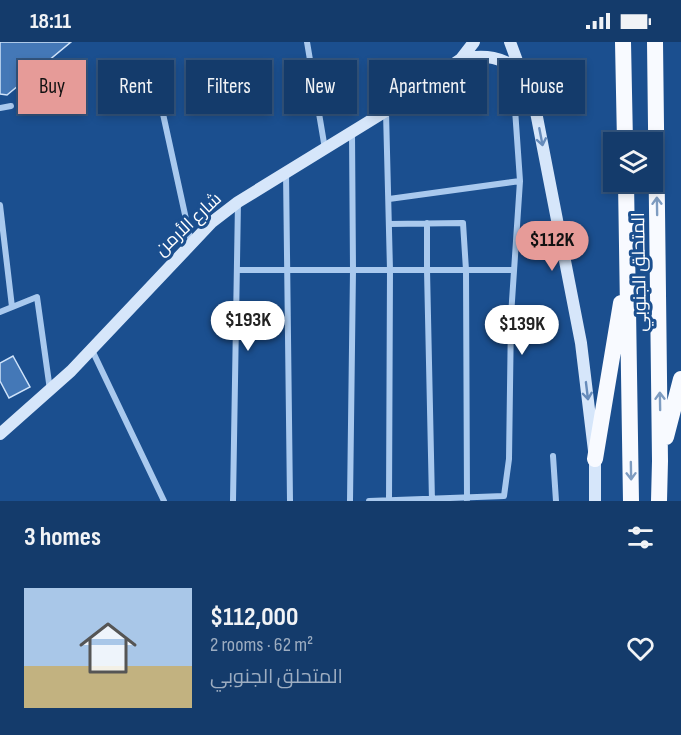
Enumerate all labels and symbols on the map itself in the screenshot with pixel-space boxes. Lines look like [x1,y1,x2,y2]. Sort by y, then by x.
one-way arrow [536,127,547,147]
street label: شارع الأرمن [151,188,227,261]
one-way arrow [651,196,663,216]
street label: المتحلق الجنوبي [628,212,654,332]
pin: $112K [510,221,594,272]
pin: $193K [206,301,290,352]
pin: $139K [480,305,564,356]
one-way arrow [582,381,593,401]
one-way arrow [654,391,666,411]
one-way arrow [625,460,637,480]

